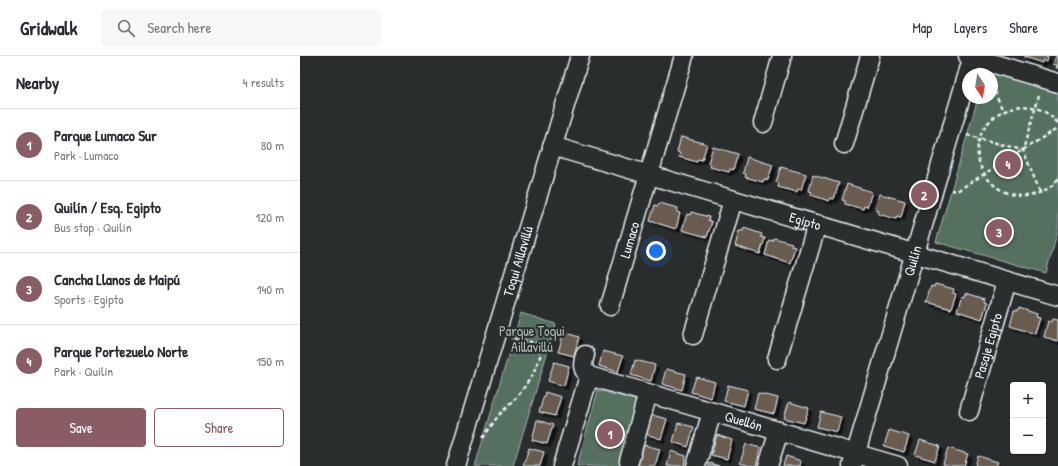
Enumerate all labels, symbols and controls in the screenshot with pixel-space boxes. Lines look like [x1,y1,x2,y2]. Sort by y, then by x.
search box [101,10,381,46]
text: Gridwalk [20,15,77,41]
icon: search [115,17,137,39]
text: Search here [147,17,211,38]
text: Map [912,18,932,37]
text: Layers [954,18,987,37]
text: Share [1009,18,1038,37]
north arrow [962,68,998,104]
text: Nearby [16,71,59,94]
text: 4 results [243,73,284,91]
text: Parque Lumaco Sur [54,125,157,146]
text: 1 [27,136,31,154]
text: 80 m [261,136,284,154]
text: Park · Lumaco [54,146,119,164]
pin: 4 [995,149,1021,179]
pin: 2 [911,180,937,210]
text: Quilín / Esq. Egipto [54,197,161,218]
street label: Egipto [787,207,824,234]
text: 2 [26,208,32,226]
text: 120 m [256,208,284,226]
pin: 3 [986,217,1012,247]
text: Bus stop · Quilín [54,218,132,236]
street label: Lumaco [615,219,644,260]
street label: Toqui Aillavillú [498,223,537,299]
your location [646,241,666,261]
street label: Quilín [899,243,926,278]
text: Cancha Llanos de Maipú [54,269,180,290]
text: 3 [26,280,32,298]
text: 140 m [257,280,284,298]
text: Sports · Egipto [54,290,124,308]
street label: Pasaje Egipto [969,310,1006,381]
park label: Parque Toqui Aillavillú [499,321,565,356]
text: Parque Portezuelo Norte [54,341,188,362]
text: 4 [27,352,31,370]
text: 150 m [256,352,284,370]
text: Park · Quilín [54,362,113,380]
map controls [1010,382,1046,454]
button: + [1010,382,1046,418]
street label: Quellón [723,406,765,435]
button: Save [16,408,146,447]
button: Share [154,408,284,447]
button: − [1010,418,1046,454]
pin: 1 [597,419,623,449]

